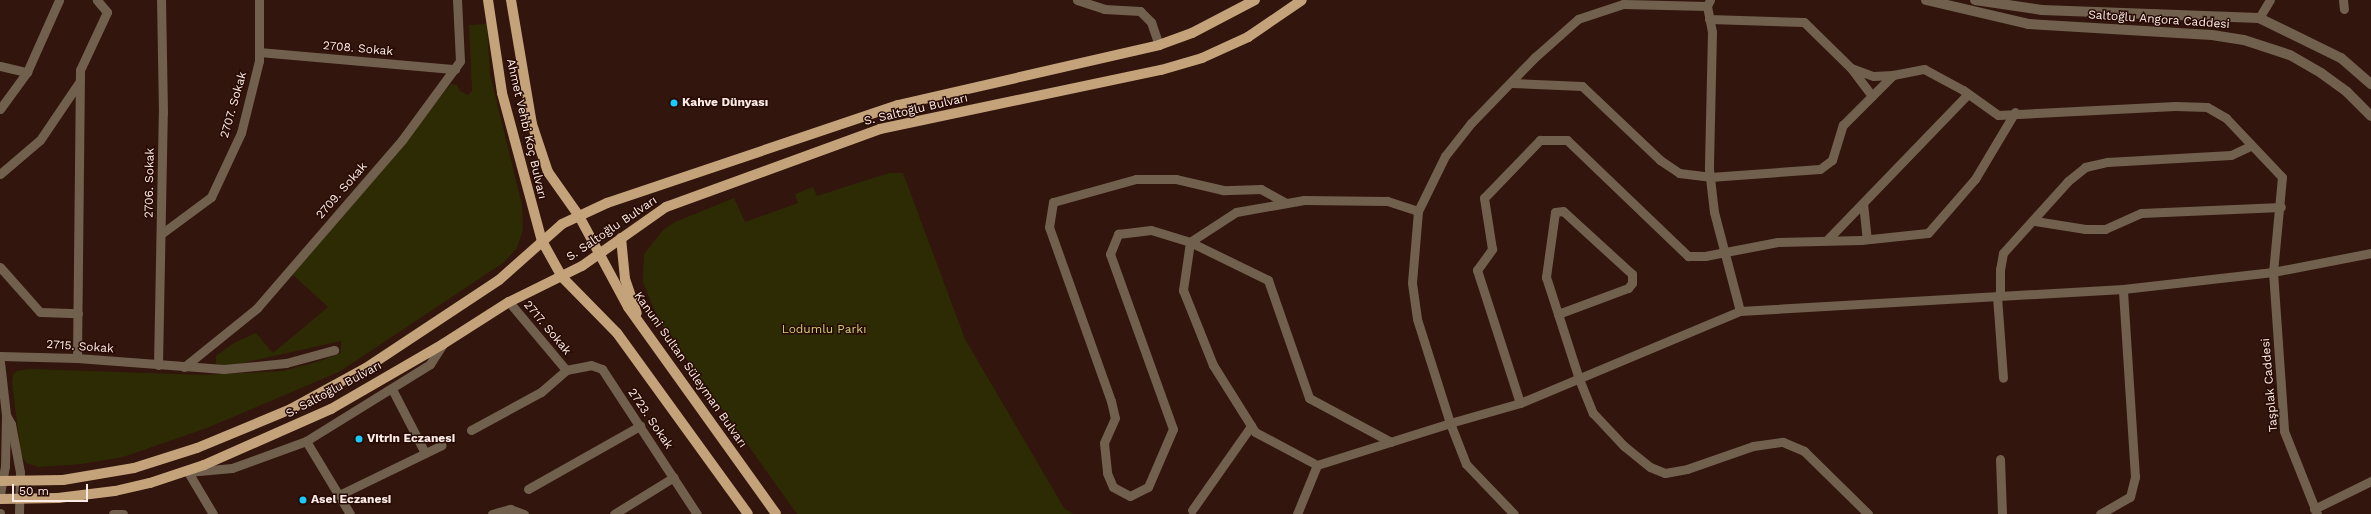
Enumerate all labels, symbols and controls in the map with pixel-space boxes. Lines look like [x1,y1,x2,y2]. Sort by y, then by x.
street label: Saltoğlu Angora Caddesi [2087,8,2231,32]
street label: 2708. Sokak [322,39,394,59]
street label: Ahmet Vehbi Koç Bulvarı [503,57,549,201]
street label: 2707. Sokak [218,70,250,140]
street label: S. Saltoğlu Bulvarı [863,91,969,129]
place label: Kahve Dünyası [682,96,768,110]
marker: Kahve Dünyası [669,98,679,108]
street label: 2706. Sokak [142,148,158,218]
street label: 2709. Sokak [313,160,371,222]
street label: S. Saltoğlu Bulvarı [564,193,660,265]
street label: Kanuni Sultan Süleyman Bulvarı [631,289,749,451]
street label: 2717. Sokak [520,298,574,358]
park label: Lodumlu Parkı [782,323,866,337]
street label: 2715. Sokak [46,337,114,357]
street label: Taşplak Caddesi [2259,337,2281,433]
street label: S. Saltoğlu Bulvarı [284,359,384,421]
street label: 2723. Sokak [624,386,676,452]
place label: Vitrin Eczanesi [367,432,455,446]
marker: Vitrin Eczanesi [354,434,364,444]
scale bar [14,476,90,502]
text: 50 m [19,484,49,498]
place label: Asel Eczanesi [311,493,391,507]
marker: Asel Eczanesi [298,495,308,505]

